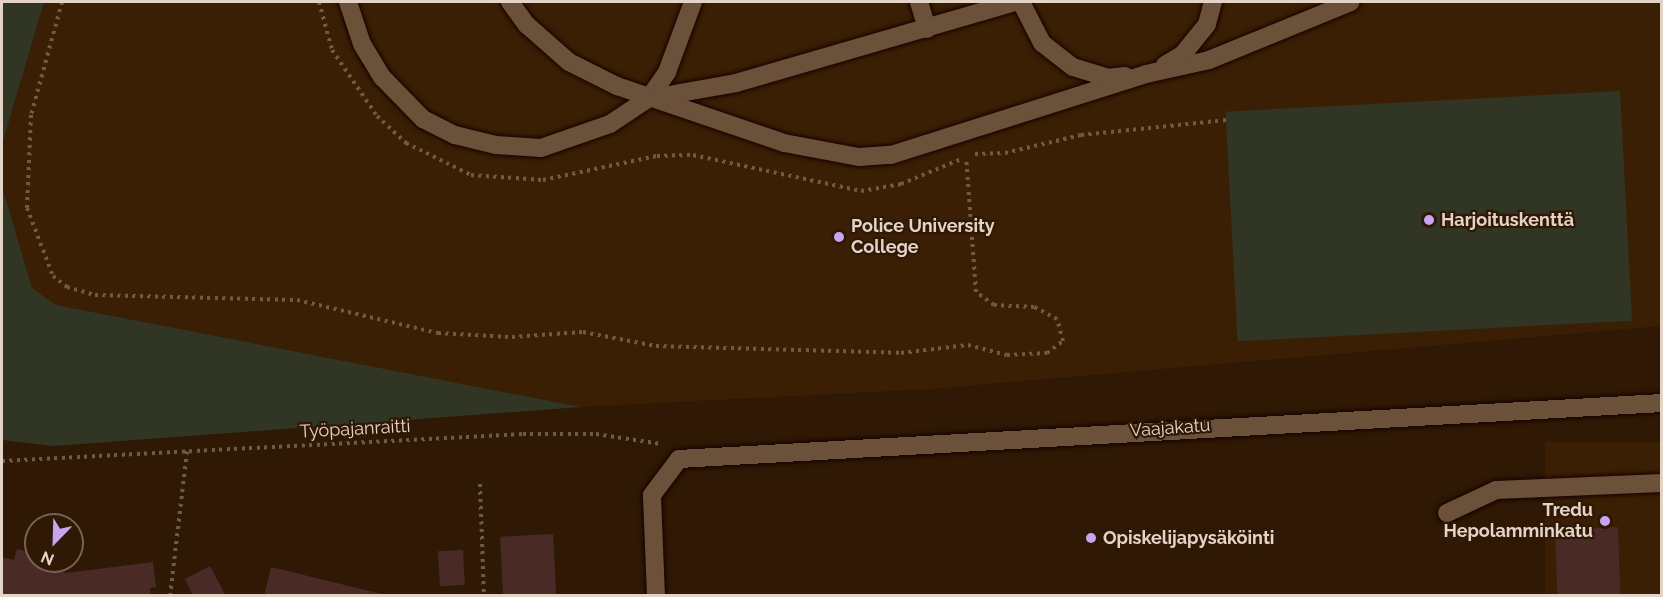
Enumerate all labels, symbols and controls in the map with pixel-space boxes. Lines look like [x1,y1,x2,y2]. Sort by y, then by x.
place label: Harjoituskenttä [1441,209,1574,231]
marker: Harjoituskenttä [1422,213,1436,227]
place label: Police University College [851,216,995,258]
marker: Police University College [832,230,846,244]
street label: Vaajakatu [1129,414,1211,442]
street label: Työpajanraitti [299,415,411,443]
place label: Tredu Hepolamminkatu [1443,500,1593,542]
north arrow [24,513,84,573]
marker: Tredu Hepolamminkatu [1598,514,1612,528]
place label: Opiskelijapysäköinti [1103,527,1274,549]
marker: Opiskelijapysäköinti [1084,531,1098,545]
text: N [38,547,57,569]

